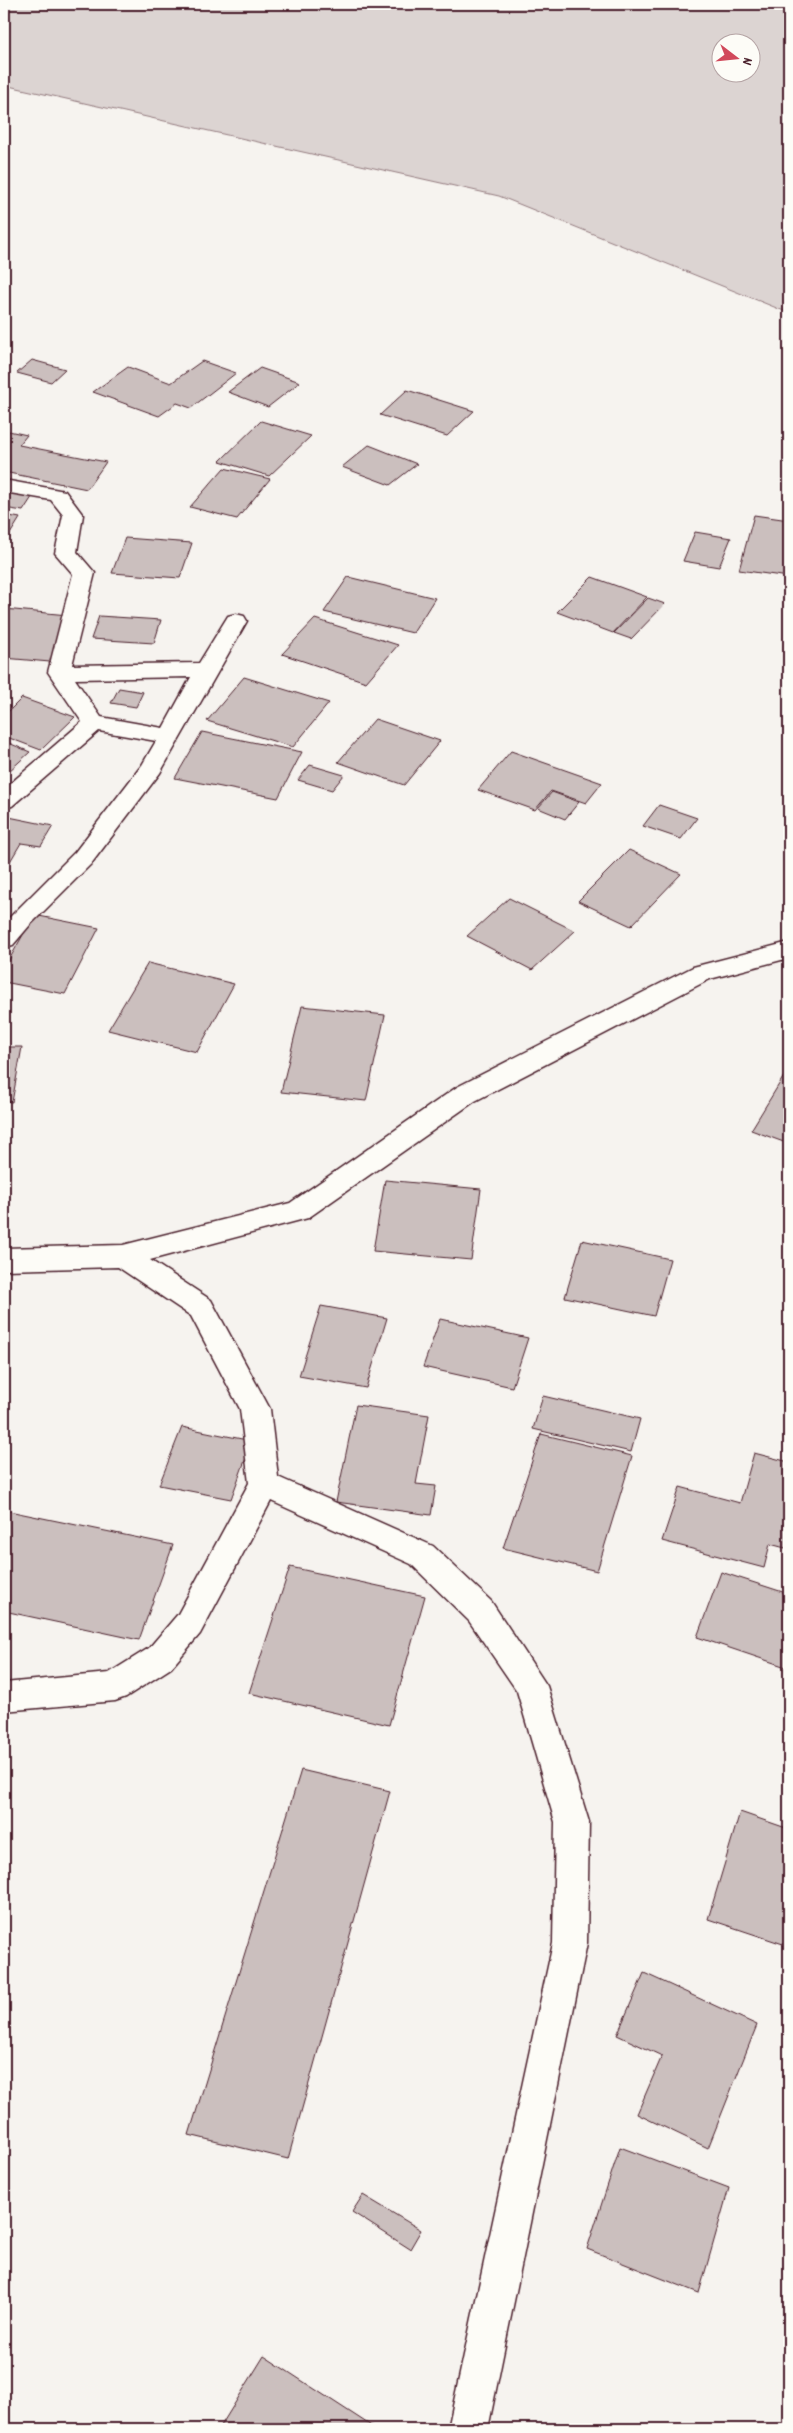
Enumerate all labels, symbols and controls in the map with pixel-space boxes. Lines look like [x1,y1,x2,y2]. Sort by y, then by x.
north arrow [710,32,760,82]
text: N [736,55,757,67]

